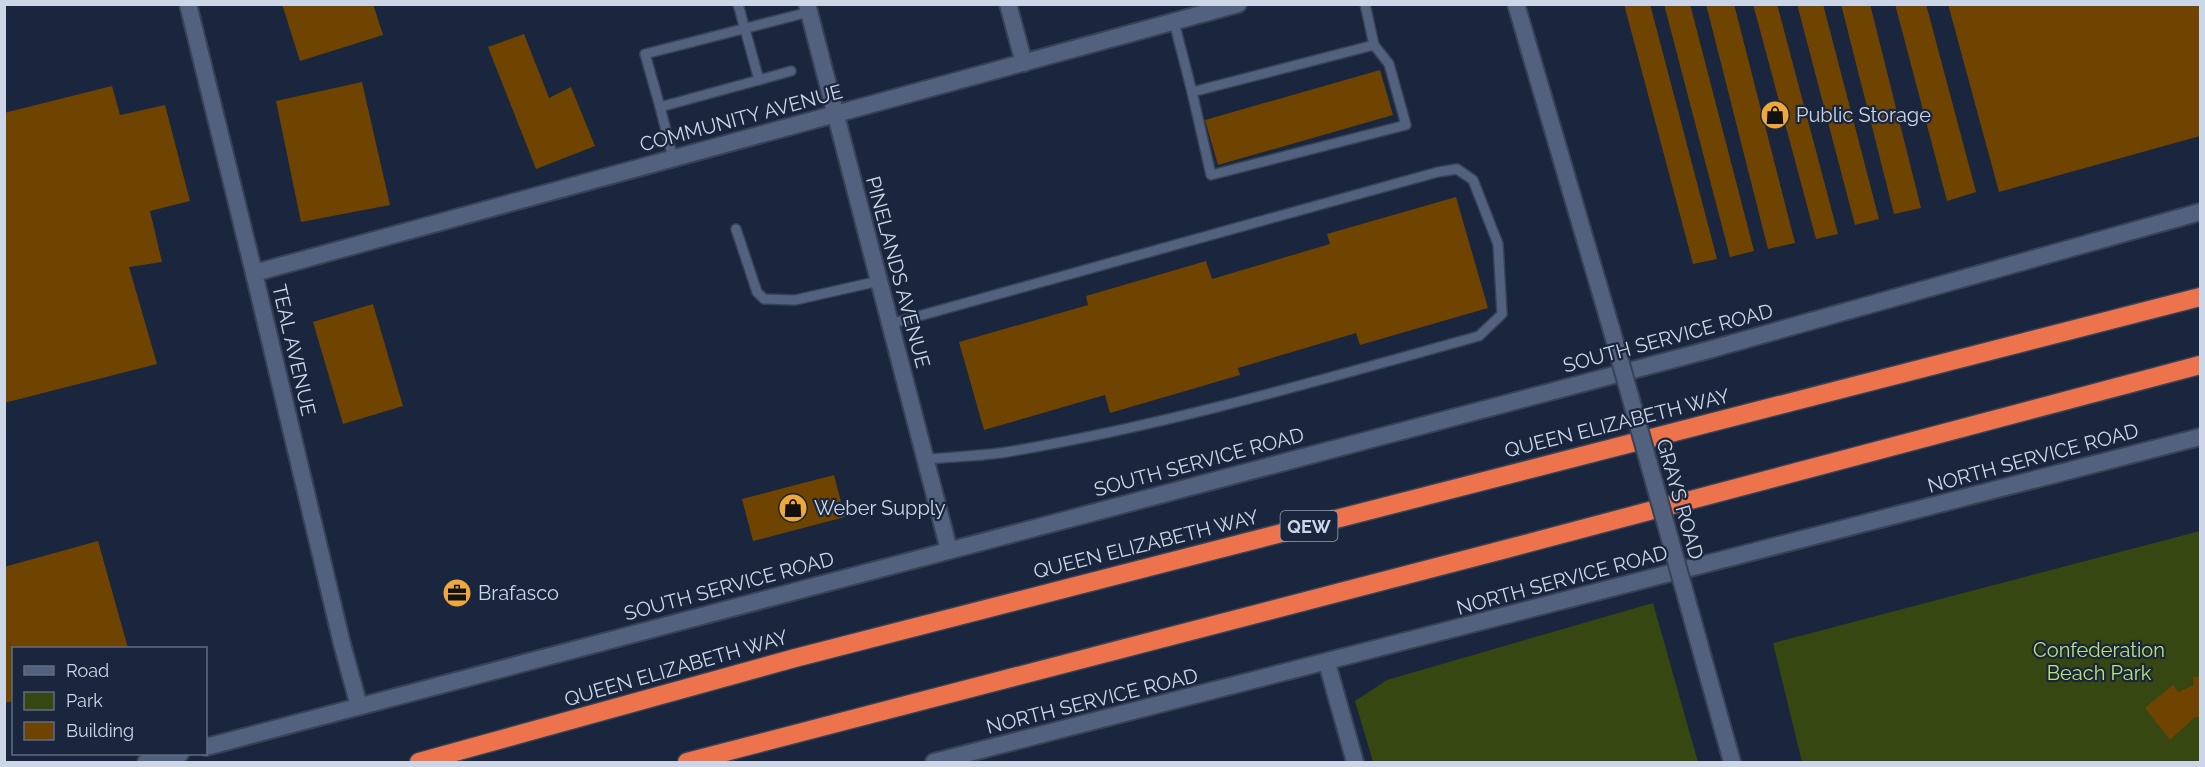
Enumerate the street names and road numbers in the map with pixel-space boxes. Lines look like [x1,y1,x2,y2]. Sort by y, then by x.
street label: COMMUNITY AVENUE [637,79,845,157]
street label: PINELANDS AVENUE [861,174,935,370]
street label: TEAL AVENUE [267,282,321,418]
street label: SOUTH SERVICE ROAD [1560,298,1776,378]
street label: QUEEN ELIZABETH WAY [1502,383,1732,463]
street label: NORTH SERVICE ROAD [1925,418,2141,498]
street label: SOUTH SERVICE ROAD [1091,422,1307,502]
street label: GRAYS ROAD [1651,436,1709,562]
street label: QUEEN ELIZABETH WAY [1031,504,1261,584]
road number: QEW [1280,511,1338,541]
street label: NORTH SERVICE ROAD [1454,540,1670,620]
street label: SOUTH SERVICE ROAD [621,546,837,626]
street label: QUEEN ELIZABETH WAY [561,625,791,711]
street label: NORTH SERVICE ROAD [984,663,1200,739]

